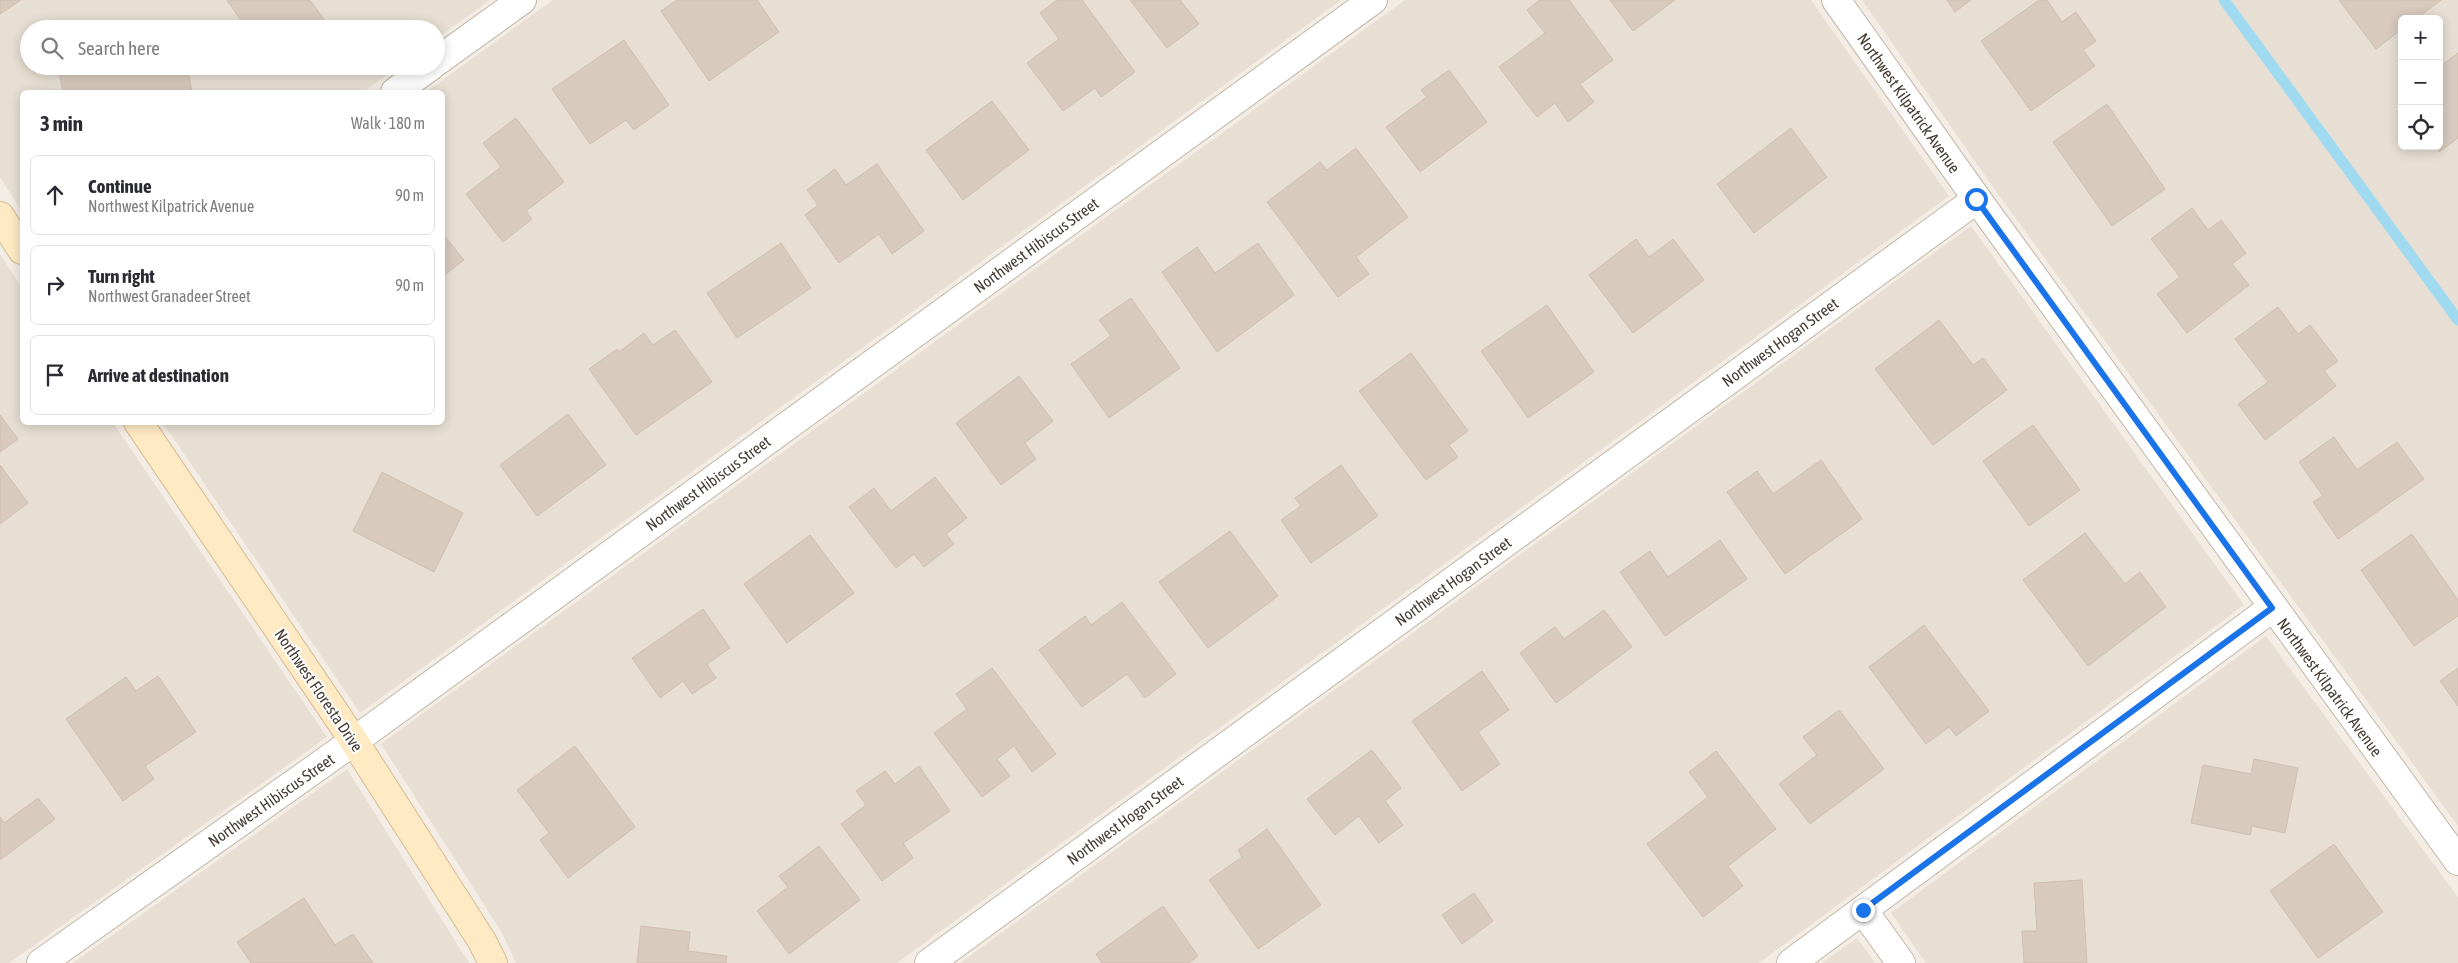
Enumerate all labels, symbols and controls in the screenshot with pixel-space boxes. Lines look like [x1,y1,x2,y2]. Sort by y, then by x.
map controls [2398,15,2443,150]
button: + [2398,15,2443,60]
search box [20,20,445,75]
street label: Northwest Kilpatrick Avenue [1853,30,1964,177]
icon: search [38,34,66,62]
text: Search here [78,37,160,59]
button: − [2398,60,2443,105]
button: locate [2398,105,2443,150]
text: 3 min [40,111,83,135]
text: Walk · 180 m [351,114,425,132]
text: Continue [88,175,152,197]
icon: ahead [41,181,69,209]
text: 90 m [395,186,424,204]
route start [1965,188,1988,211]
street label: Northwest Hibiscus Street [970,194,1102,296]
text: Northwest Kilpatrick Avenue [88,197,254,215]
text: Turn right [88,265,155,287]
icon: right [41,271,69,299]
text: 90 m [395,276,424,294]
text: Northwest Granadeer Street [88,287,251,305]
street label: Northwest Hogan Street [1719,294,1842,391]
icon: arrive [41,361,69,389]
text: Arrive at destination [88,364,229,386]
street label: Northwest Hibiscus Street [642,432,774,534]
street label: Northwest Hogan Street [1392,533,1515,630]
street label: Northwest Kilpatrick Avenue [2273,614,2386,760]
street label: Northwest Floresta Drive [271,625,367,755]
street label: Northwest Hibiscus Street [205,750,338,850]
street label: Northwest Hogan Street [1064,772,1187,869]
route end [1852,899,1875,922]

